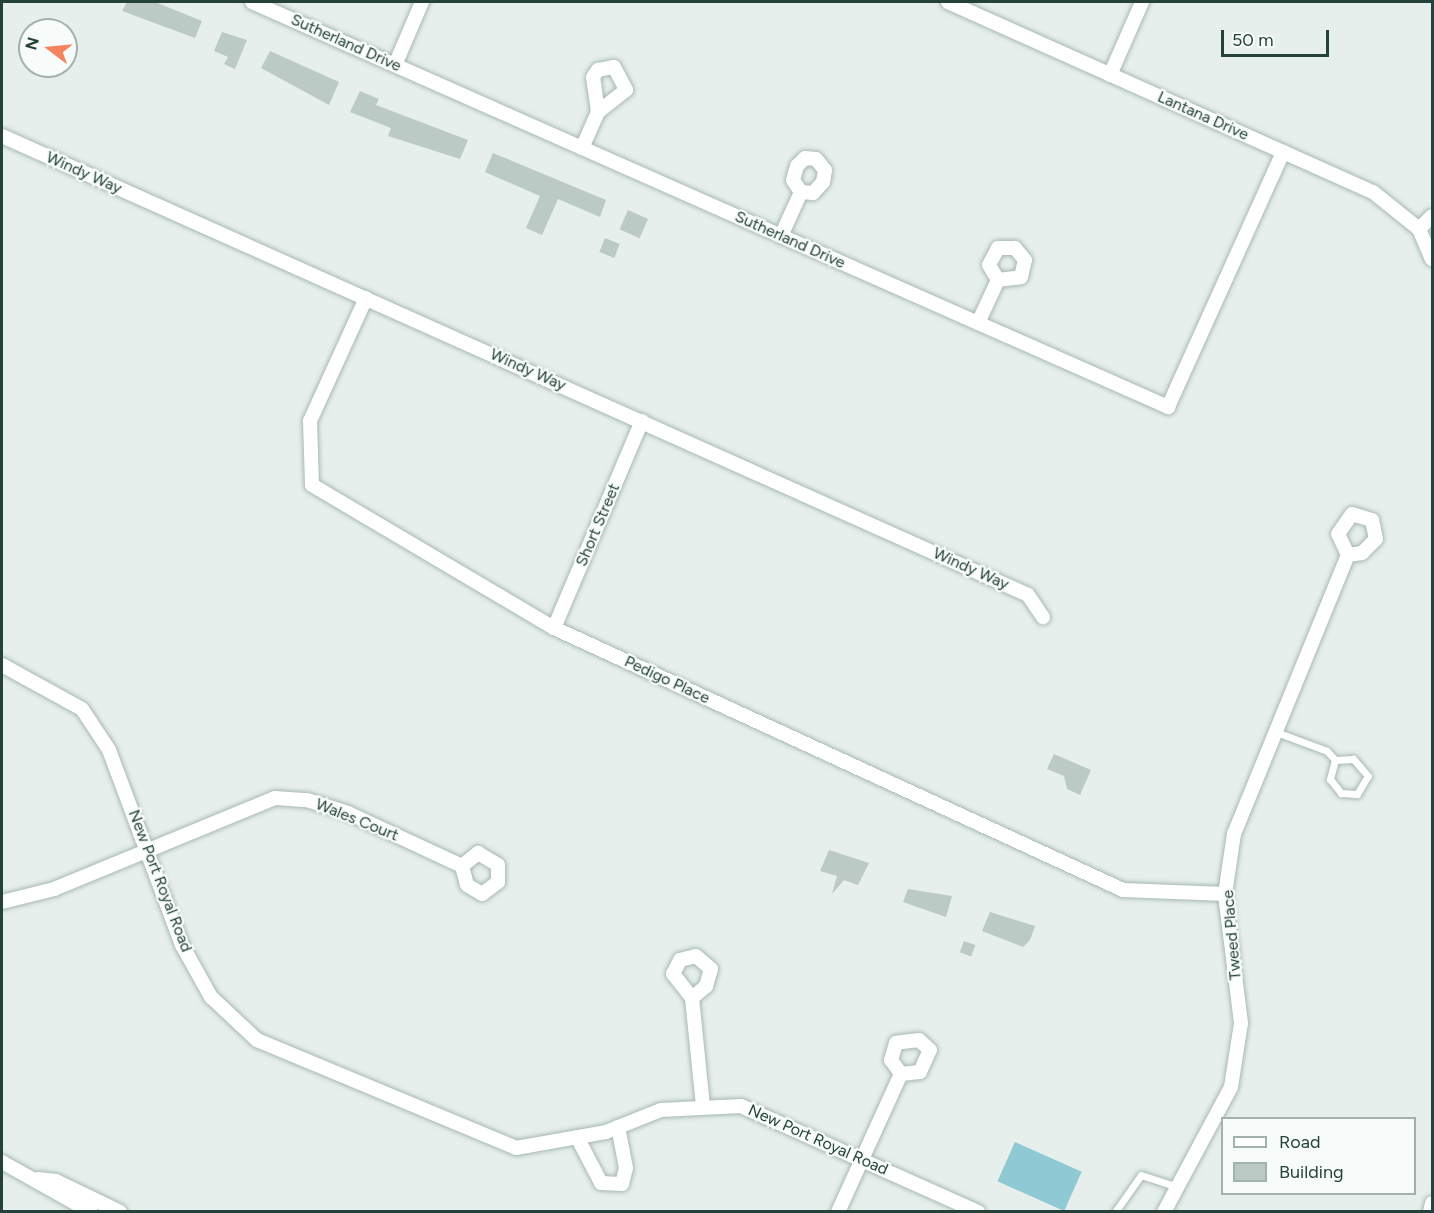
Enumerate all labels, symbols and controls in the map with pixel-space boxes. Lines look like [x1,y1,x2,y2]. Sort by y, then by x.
street label: Sutherland Drive [288,10,404,76]
north arrow [18,18,78,78]
scale bar [1224,18,1332,56]
text: 50 m [1232,29,1274,51]
text: N [21,35,43,52]
street label: Lantana Drive [1155,87,1251,145]
street label: Windy Way [43,148,125,198]
street label: Sutherland Drive [732,207,848,273]
street label: Windy Way [487,345,569,395]
street label: Short Street [572,481,624,569]
street label: Windy Way [930,544,1012,594]
street label: Pedigo Place [621,652,713,708]
street label: Wales Court [313,795,401,845]
street label: New Port Royal Road [124,807,196,955]
street label: Tweed Place [1219,889,1245,981]
street label: New Port Royal Road [745,1101,891,1179]
legend [1221,1117,1416,1195]
text: Road [1279,1131,1320,1153]
text: Building [1279,1161,1344,1183]

